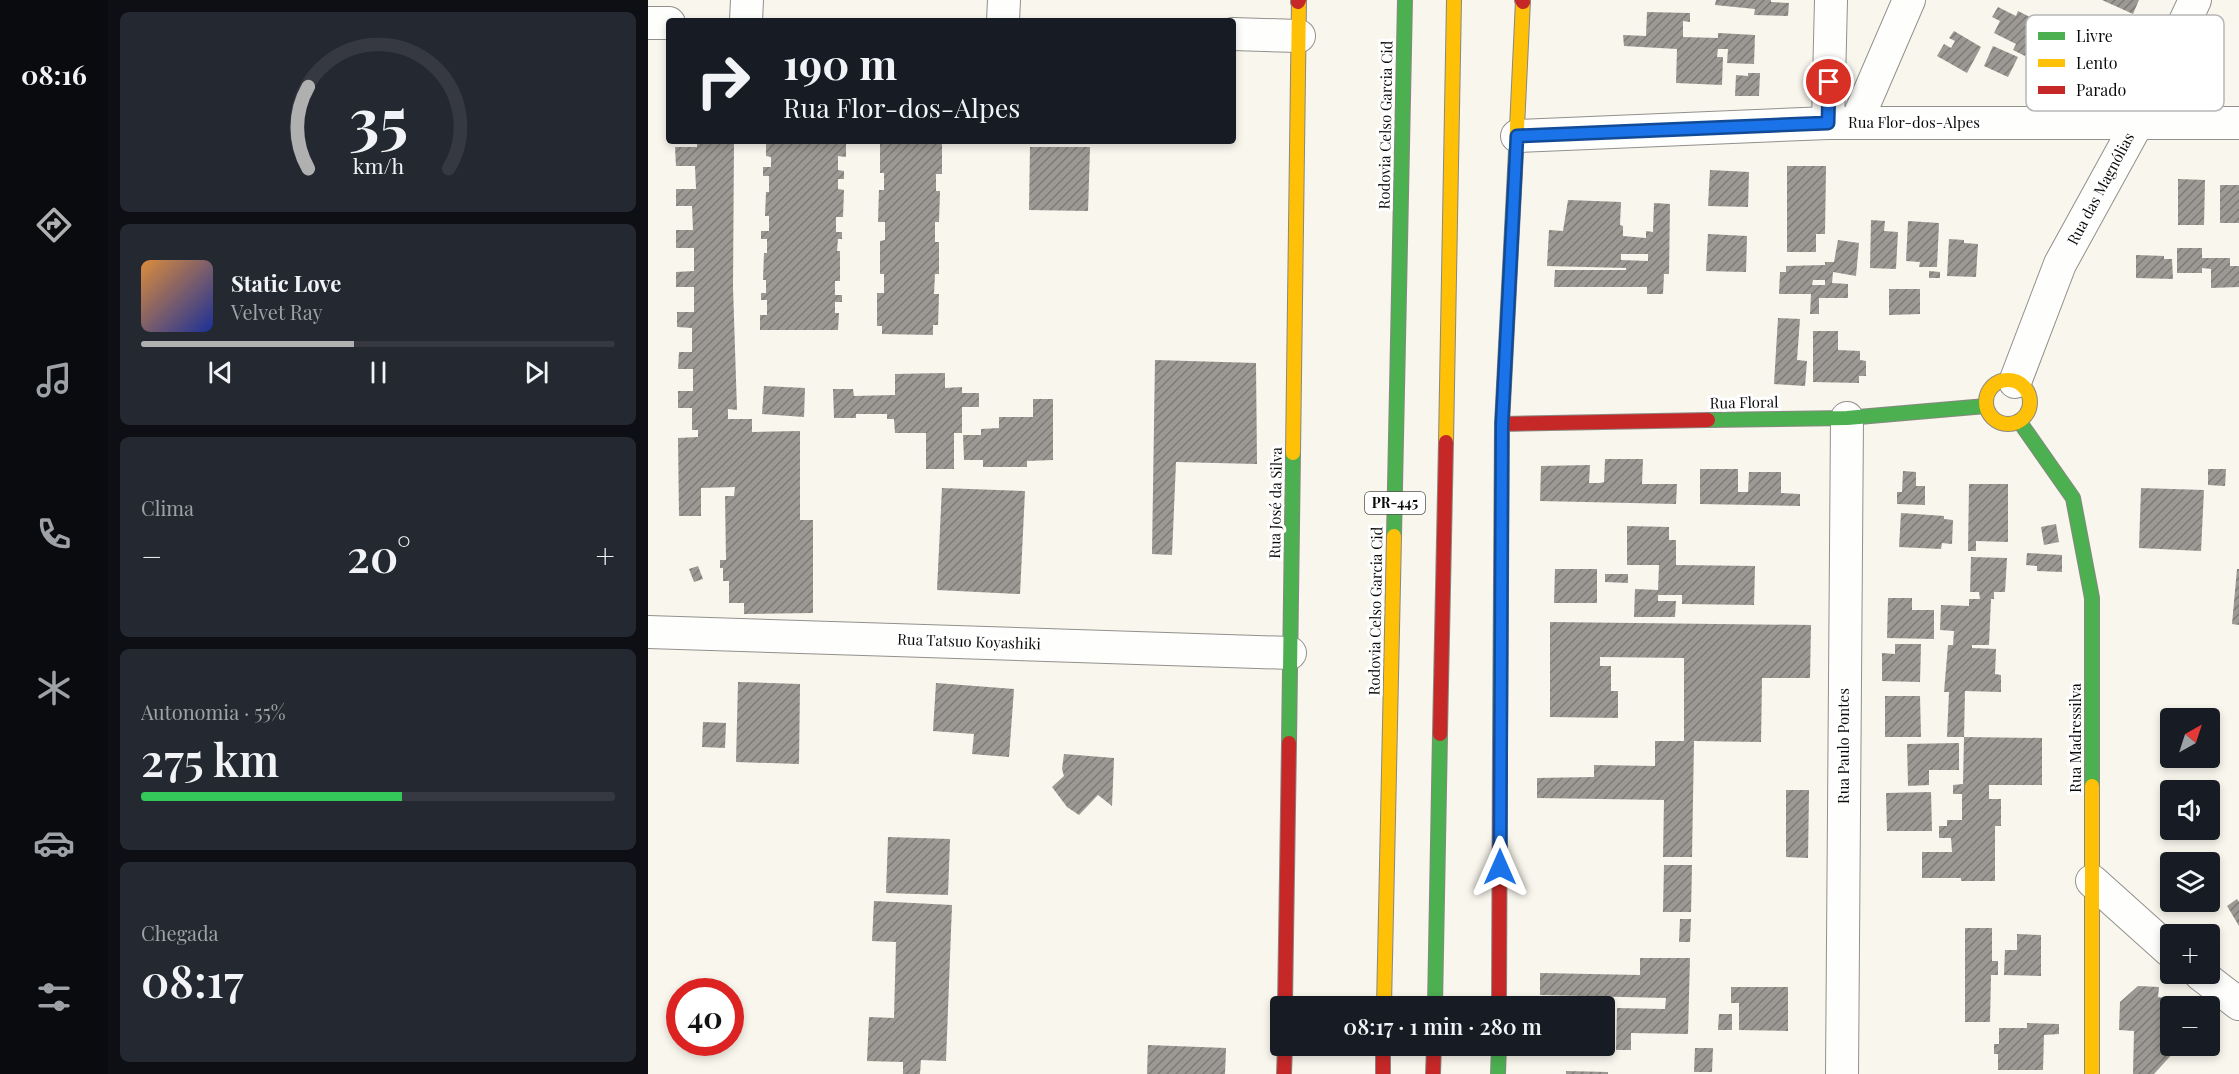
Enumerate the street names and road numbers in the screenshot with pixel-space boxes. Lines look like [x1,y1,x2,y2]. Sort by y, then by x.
street label: Rodovia Celso Garcia Cid [1374,40,1396,210]
street label: Rua Flor-dos-Alpes [1848,112,1980,132]
street label: Rua das Magnólias [2062,129,2138,248]
street label: Rua Floral [1709,391,1778,413]
street label: Rua José da Silva [1264,447,1286,559]
road number: PR-445 [1365,492,1425,514]
street label: Rodovia Celso Garcia Cid [1364,526,1386,696]
street label: Rua Tatsuo Koyashiki [897,628,1042,654]
street label: Rua Madressilva [2065,683,2085,793]
street label: Rua Paulo Pontes [1833,688,1853,804]

